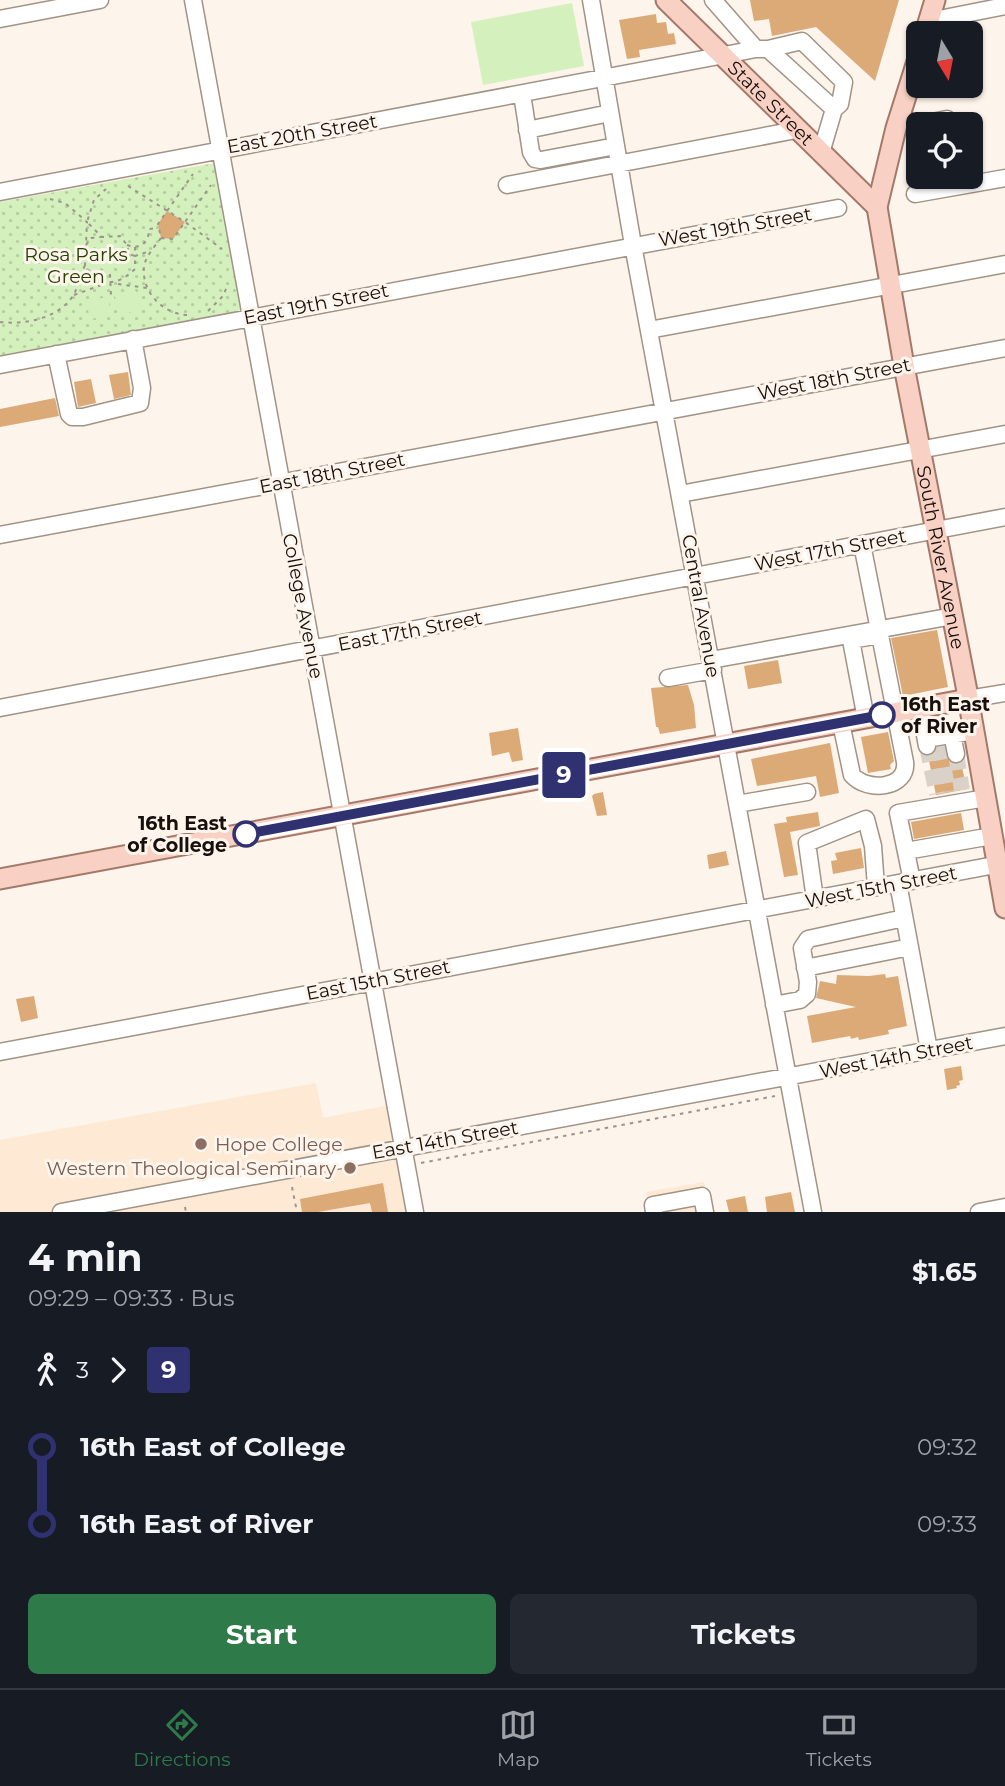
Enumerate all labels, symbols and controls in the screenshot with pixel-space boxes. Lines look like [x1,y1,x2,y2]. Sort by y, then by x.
north arrow [906,21,984,98]
map controls [906,21,983,189]
street label: State Street [723,56,819,150]
street label: East 20th Street [225,109,379,159]
button: locate [906,112,983,189]
street label: West 19th Street [657,202,814,252]
park label: Rosa Parks Green [24,243,128,288]
street label: East 19th Street [241,279,391,329]
street label: West 18th Street [755,353,913,405]
street label: East 18th Street [257,448,407,498]
street label: South River Avenue [912,464,970,651]
street label: West 17th Street [752,524,908,576]
street label: College Avenue [278,531,328,681]
street label: Central Avenue [677,533,725,679]
street label: East 17th Street [336,606,484,656]
place label: 16th East of River [901,693,990,738]
marker: 16th East of River [869,702,895,728]
line badge: 9 [541,752,587,798]
text: 9 [556,760,572,789]
place label: 16th East of College [127,812,227,857]
marker: 16th East of College [233,821,259,847]
street label: West 15th Street [803,861,959,913]
street label: East 15th Street [304,955,452,1005]
street label: West 14th Street [817,1031,975,1083]
street label: East 14th Street [370,1116,520,1164]
place label: Hope College [215,1133,343,1156]
marker: Hope College [193,1136,209,1152]
place label: Western Theological Seminary [46,1157,337,1180]
marker: Western Theological Seminary [342,1160,358,1176]
text: 4 min [28,1234,143,1281]
text: $1.65 [912,1256,977,1288]
text: 09:29 – 09:33 · Bus [28,1284,235,1312]
icon: walk [28,1351,66,1389]
icon: forward [99,1351,137,1389]
text: 9 [161,1355,176,1384]
text: 3 [76,1356,89,1384]
text: 16th East of College [80,1431,346,1463]
text: 09:32 [917,1433,977,1461]
text: 16th East of River [80,1508,313,1540]
text: 09:33 [917,1510,977,1538]
button: Start [28,1594,496,1674]
button: Tickets [510,1594,977,1674]
tab: Directions [133,1706,231,1771]
tab: Map [497,1706,539,1771]
tab: Tickets [806,1706,872,1771]

